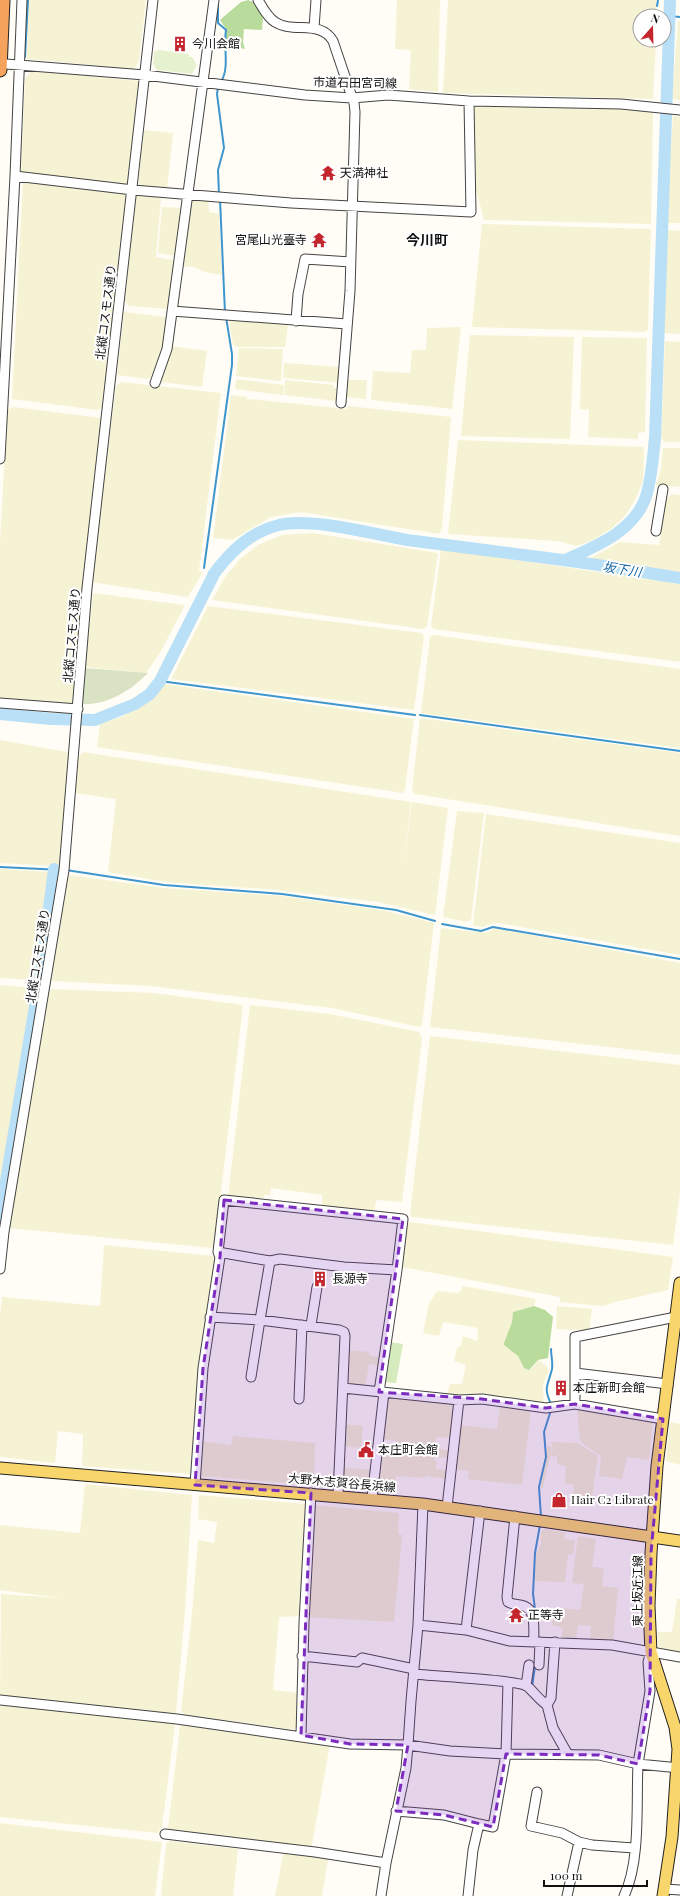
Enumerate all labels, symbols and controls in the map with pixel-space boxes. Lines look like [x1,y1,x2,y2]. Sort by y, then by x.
north arrow [632,8,672,48]
text: N [649,10,662,27]
building icon: 今川会館 [171,35,189,53]
place label: 今川会館 [192,35,240,51]
street label: 市道石田宮司線 [313,73,397,91]
temple icon: 天満神社 [319,164,337,182]
place label: 天満神社 [340,164,388,180]
district label: 今川町 [406,230,448,249]
place label: 宮尾山光臺寺 [235,231,307,247]
temple icon: 宮尾山光臺寺 [310,231,328,249]
street label: 北縦コスモス通り [91,263,119,361]
water label: 坂下川 [601,557,645,580]
street label: 北縦コスモス通り [59,586,83,683]
street label: 北縦コスモス通り [22,907,52,1005]
building icon: 長源寺 [311,1270,329,1288]
place label: 長源寺 [332,1270,368,1286]
building icon: 本庄新町会館 [552,1379,570,1397]
place label: 本庄新町会館 [573,1379,645,1395]
public building icon: 本庄町会館 [357,1441,375,1459]
place label: 本庄町会館 [378,1441,438,1457]
street label: 大野木志賀谷長浜線 [288,1469,397,1495]
shop icon: Hair C2 Librate [550,1491,568,1509]
place label: Hair C2 Librate [571,1491,654,1507]
street label: 東上坂近江線 [629,1555,645,1627]
temple icon: 正等寺 [507,1606,525,1624]
place label: 正等寺 [528,1606,564,1622]
scale bar [544,1862,647,1888]
text: 100 m [550,1867,583,1883]

